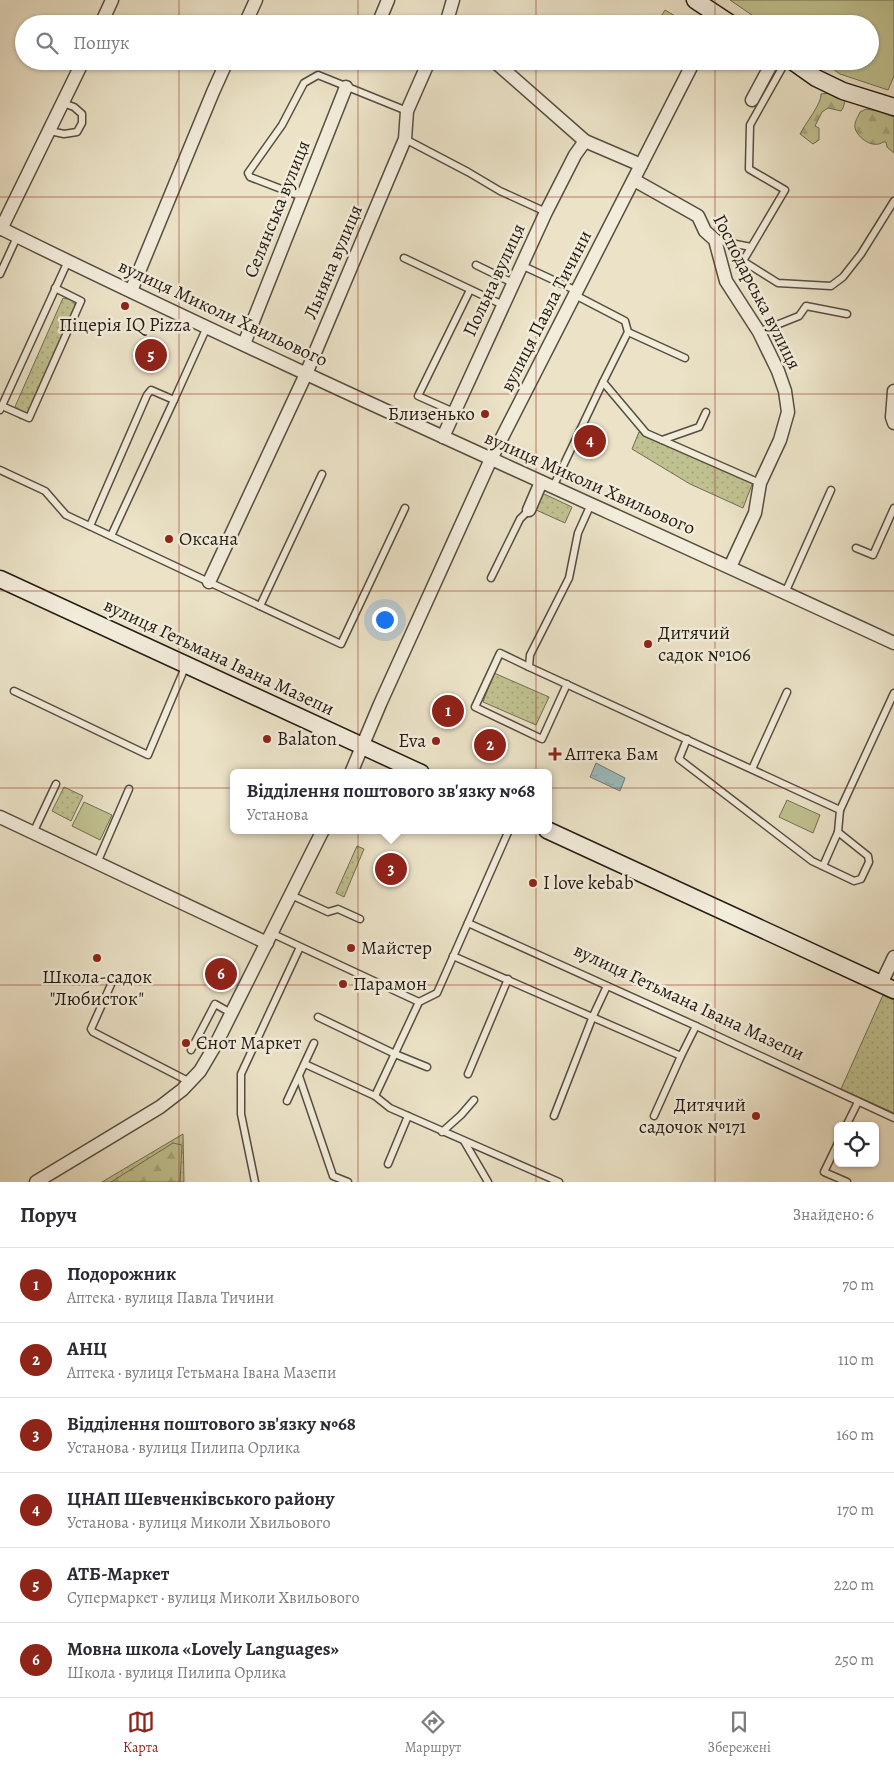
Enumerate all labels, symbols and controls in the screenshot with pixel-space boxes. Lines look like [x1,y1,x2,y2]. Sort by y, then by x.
search box [15,15,879,70]
icon: search [33,29,61,57]
text: Пошук [73,30,130,56]
street label: Селянська вулиця [238,136,316,282]
street label: Льняна вулиця [297,201,369,323]
street label: Господарська вулиця [707,210,807,374]
street label: Польна вулиця [456,219,532,341]
street label: вулиця Павла Тичини [494,226,598,396]
street label: вулиця Миколи Хвильового [114,253,332,373]
marker: Піцерія IQ Pizza [119,300,131,312]
place label: Піцерія IQ Pizza [59,312,191,338]
pin: 5 [135,336,167,374]
place label: Близенько [388,401,475,427]
marker: Близенько [479,408,491,420]
pin: 4 [574,422,606,460]
street label: вулиця Миколи Хвильового [480,425,700,541]
place label: Оксана [179,526,238,552]
marker: Оксана [163,533,175,545]
street label: вулиця Гетьмана Івана Мазепи [99,592,339,722]
your location [372,607,398,633]
place label: Дитячий садок №106 [658,620,751,668]
marker: Дитячий садок №106 [642,638,654,650]
pin: 1 [432,692,464,730]
place label: Balaton [277,726,337,752]
pin: 2 [474,726,506,764]
place label: Eva [398,728,426,754]
marker: Balaton [261,733,273,745]
marker: Eva [430,735,442,747]
place label: Аптека Бам [564,741,658,767]
marker: Аптека Бам [549,748,561,760]
popup [230,769,552,834]
text: Відділення поштового зв'язку №68 [247,778,535,804]
text: Установа [247,804,308,826]
pin: 3 [375,850,407,888]
place label: I love kebab [543,870,634,896]
marker: I love kebab [527,877,539,889]
place label: Майстер [361,935,432,961]
street label: вулиця Гетьмана Івана Мазепи [569,937,809,1067]
marker: Майстер [345,942,357,954]
marker: Школа-садок "Любисток" [91,952,103,964]
pin: 6 [205,955,237,993]
place label: Школа-садок "Любисток" [42,964,152,1012]
place label: Парамон [353,971,427,997]
marker: Парамон [337,978,349,990]
place label: Єнот Маркет [196,1030,302,1056]
marker: Єнот Маркет [180,1037,192,1049]
place label: Дитячий садочок №171 [639,1092,746,1140]
marker: Дитячий садочок №171 [750,1110,762,1122]
map controls [834,1122,879,1167]
button: locate [834,1122,879,1167]
text: Поруч [20,1201,77,1229]
text: Знайдено: 6 [793,1204,874,1226]
text: Подорожник [67,1261,176,1287]
text: 1 [33,1274,39,1296]
text: 70 m [842,1274,874,1296]
text: Аптека · вулиця Павла Тичини [67,1287,274,1309]
text: АНЦ [67,1336,107,1362]
text: 2 [32,1349,40,1371]
text: 110 m [838,1349,874,1371]
text: Аптека · вулиця Гетьмана Івана Мазепи [67,1362,336,1384]
text: Відділення поштового зв'язку №68 [67,1411,356,1437]
text: 3 [33,1424,39,1446]
text: 160 m [836,1424,874,1446]
text: Установа · вулиця Пилипа Орлика [67,1437,300,1459]
text: ЦНАП Шевченківського району [67,1486,335,1512]
text: 4 [32,1499,40,1521]
text: 170 m [837,1499,874,1521]
text: Установа · вулиця Миколи Хвильового [67,1512,331,1534]
text: АТБ-Маркет [67,1561,169,1587]
text: 5 [33,1574,39,1596]
text: 220 m [834,1574,874,1596]
text: Супермаркет · вулиця Миколи Хвильового [67,1587,360,1609]
text: Мовна школа «Lovely Languages» [67,1636,339,1662]
text: 6 [32,1649,40,1671]
text: 250 m [835,1649,874,1671]
text: Школа · вулиця Пилипа Орлика [67,1662,286,1684]
tab: Карта [123,1708,158,1757]
tab: Маршрут [405,1708,461,1757]
tab: Збережені [708,1708,771,1757]

